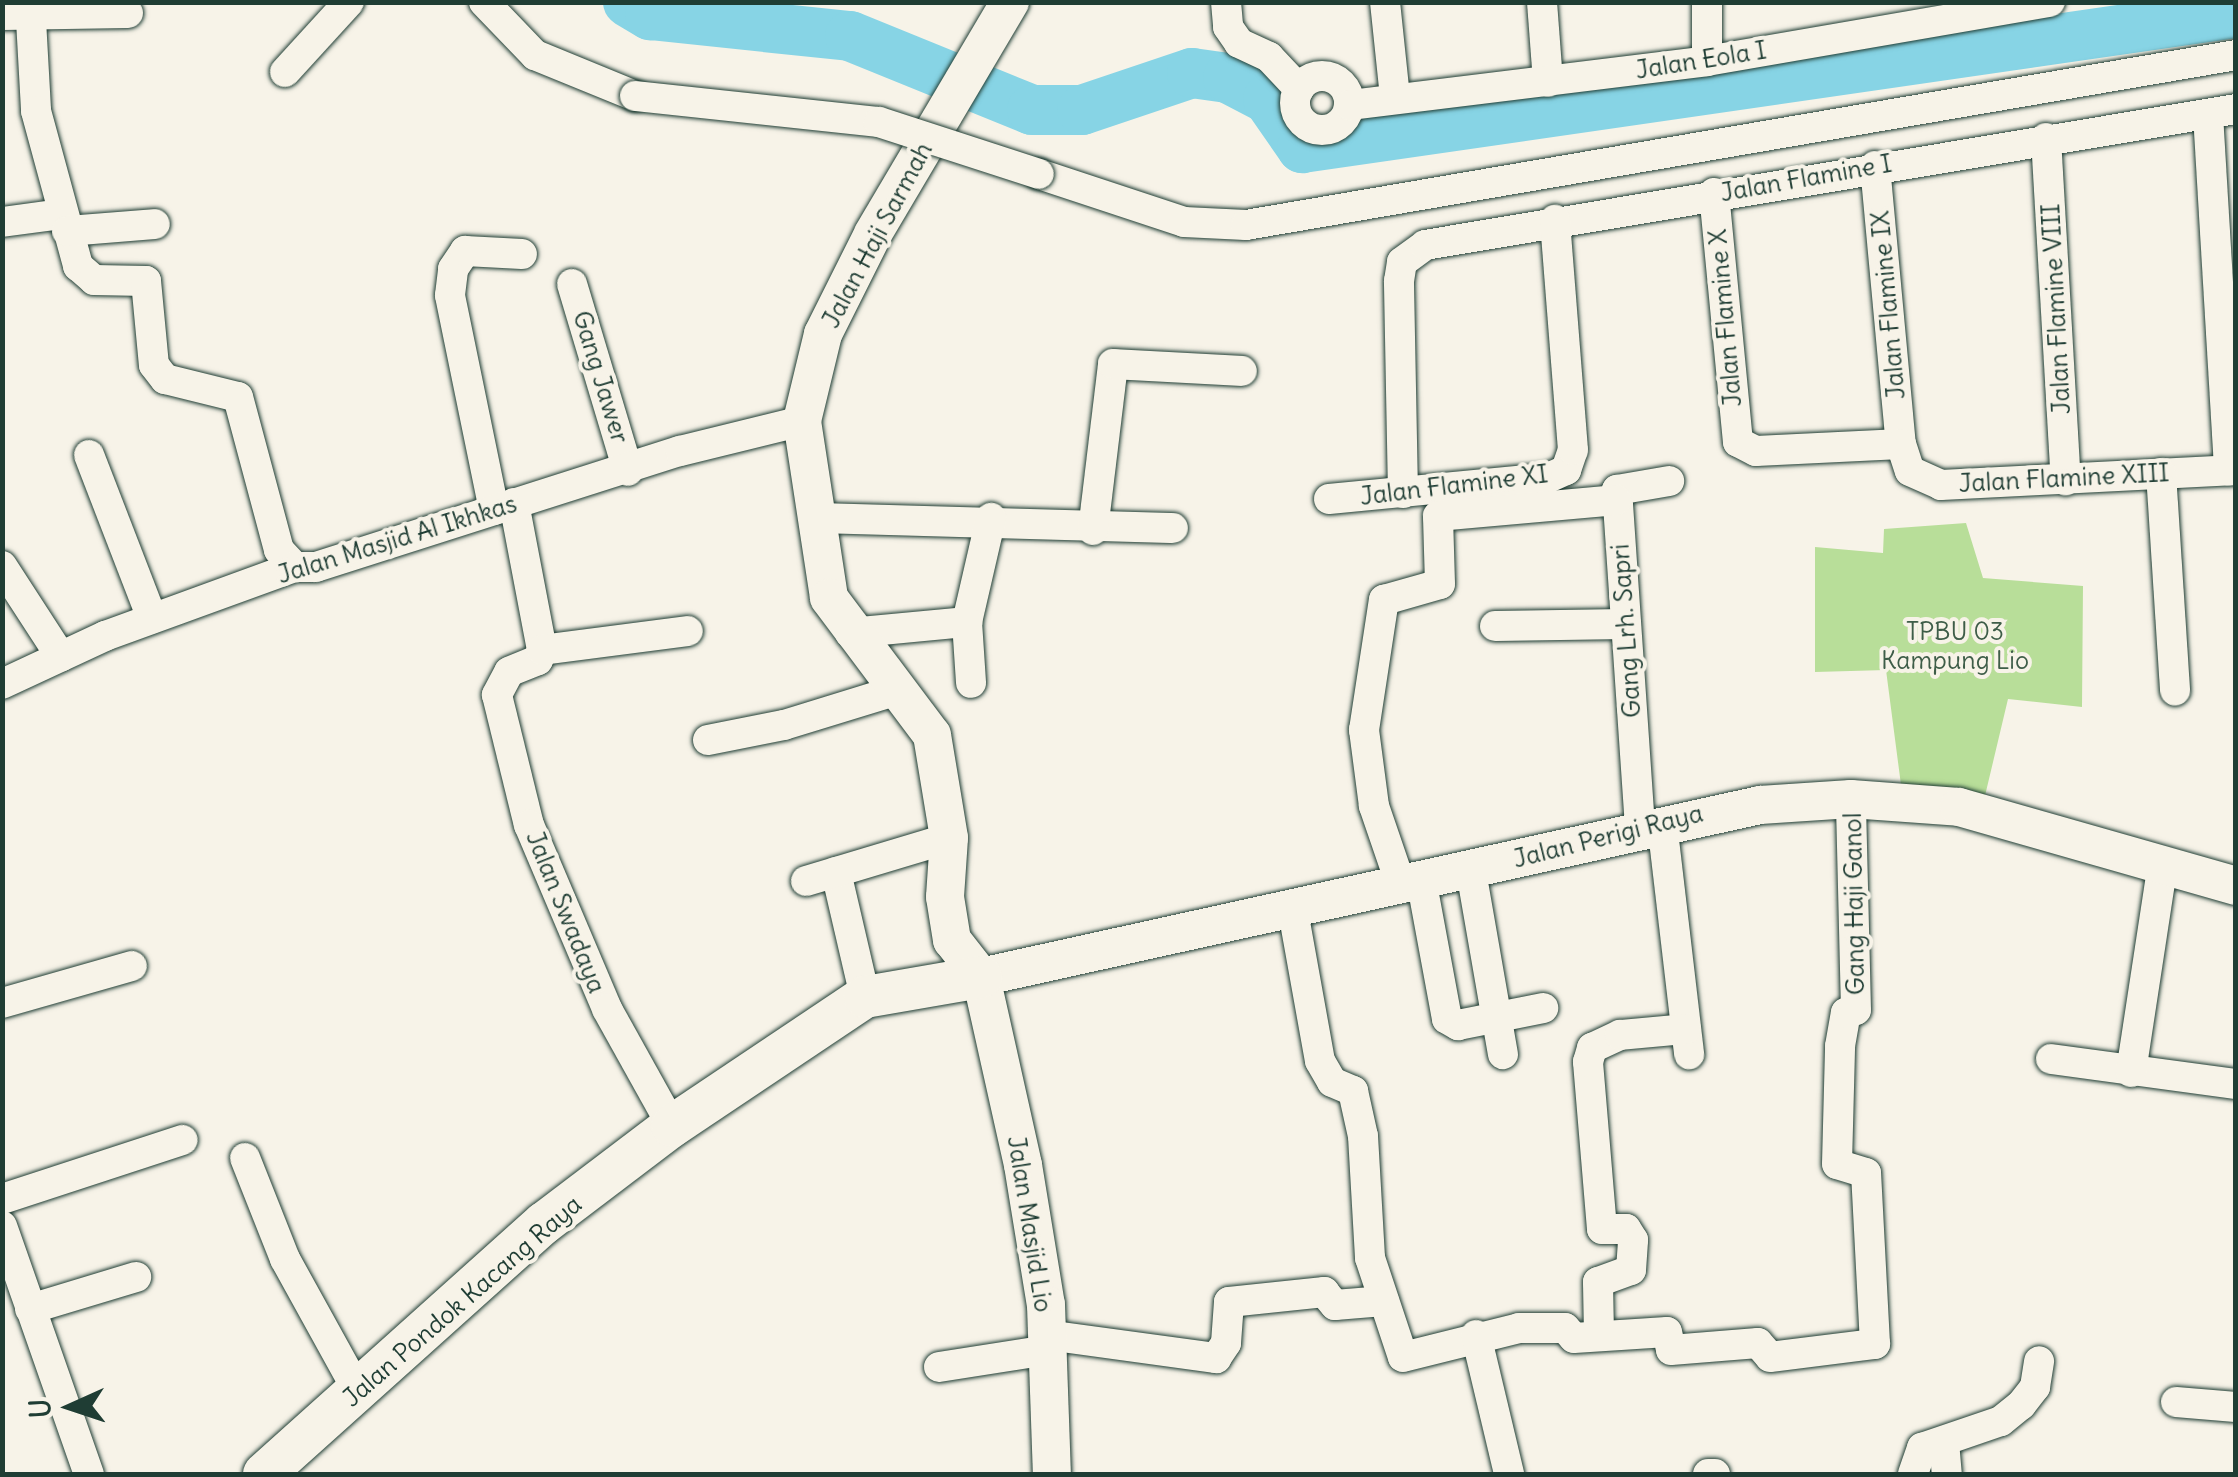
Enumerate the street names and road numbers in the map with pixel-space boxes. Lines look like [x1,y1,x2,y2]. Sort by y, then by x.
street label: Jalan Eola I [1633,35,1769,85]
street label: Jalan Haji Sarmah [816,137,938,333]
street label: Jalan Flamine I [1718,148,1894,208]
street label: Jalan Flamine VIII [2035,203,2077,415]
street label: Jalan Flamine IX [1865,209,1911,401]
street label: Jalan Flamine X [1702,228,1748,408]
street label: Gang Jawer [567,307,635,447]
street label: Jalan Flamine XIII [1958,457,2170,499]
street label: Jalan Flamine XI [1358,459,1550,511]
street label: Jalan Masjid Al Ikhkas [274,488,520,590]
street label: Gang Lrh. Sapri [1605,543,1647,719]
street label: Jalan Perigi Raya [1510,798,1706,874]
street label: Gang Haji Ganol [1837,813,1871,995]
street label: Jalan Swadaya [520,827,612,997]
street label: Jalan Masjid Lio [1001,1134,1059,1314]
street label: Jalan Pondok Kacang Raya [336,1189,588,1413]

